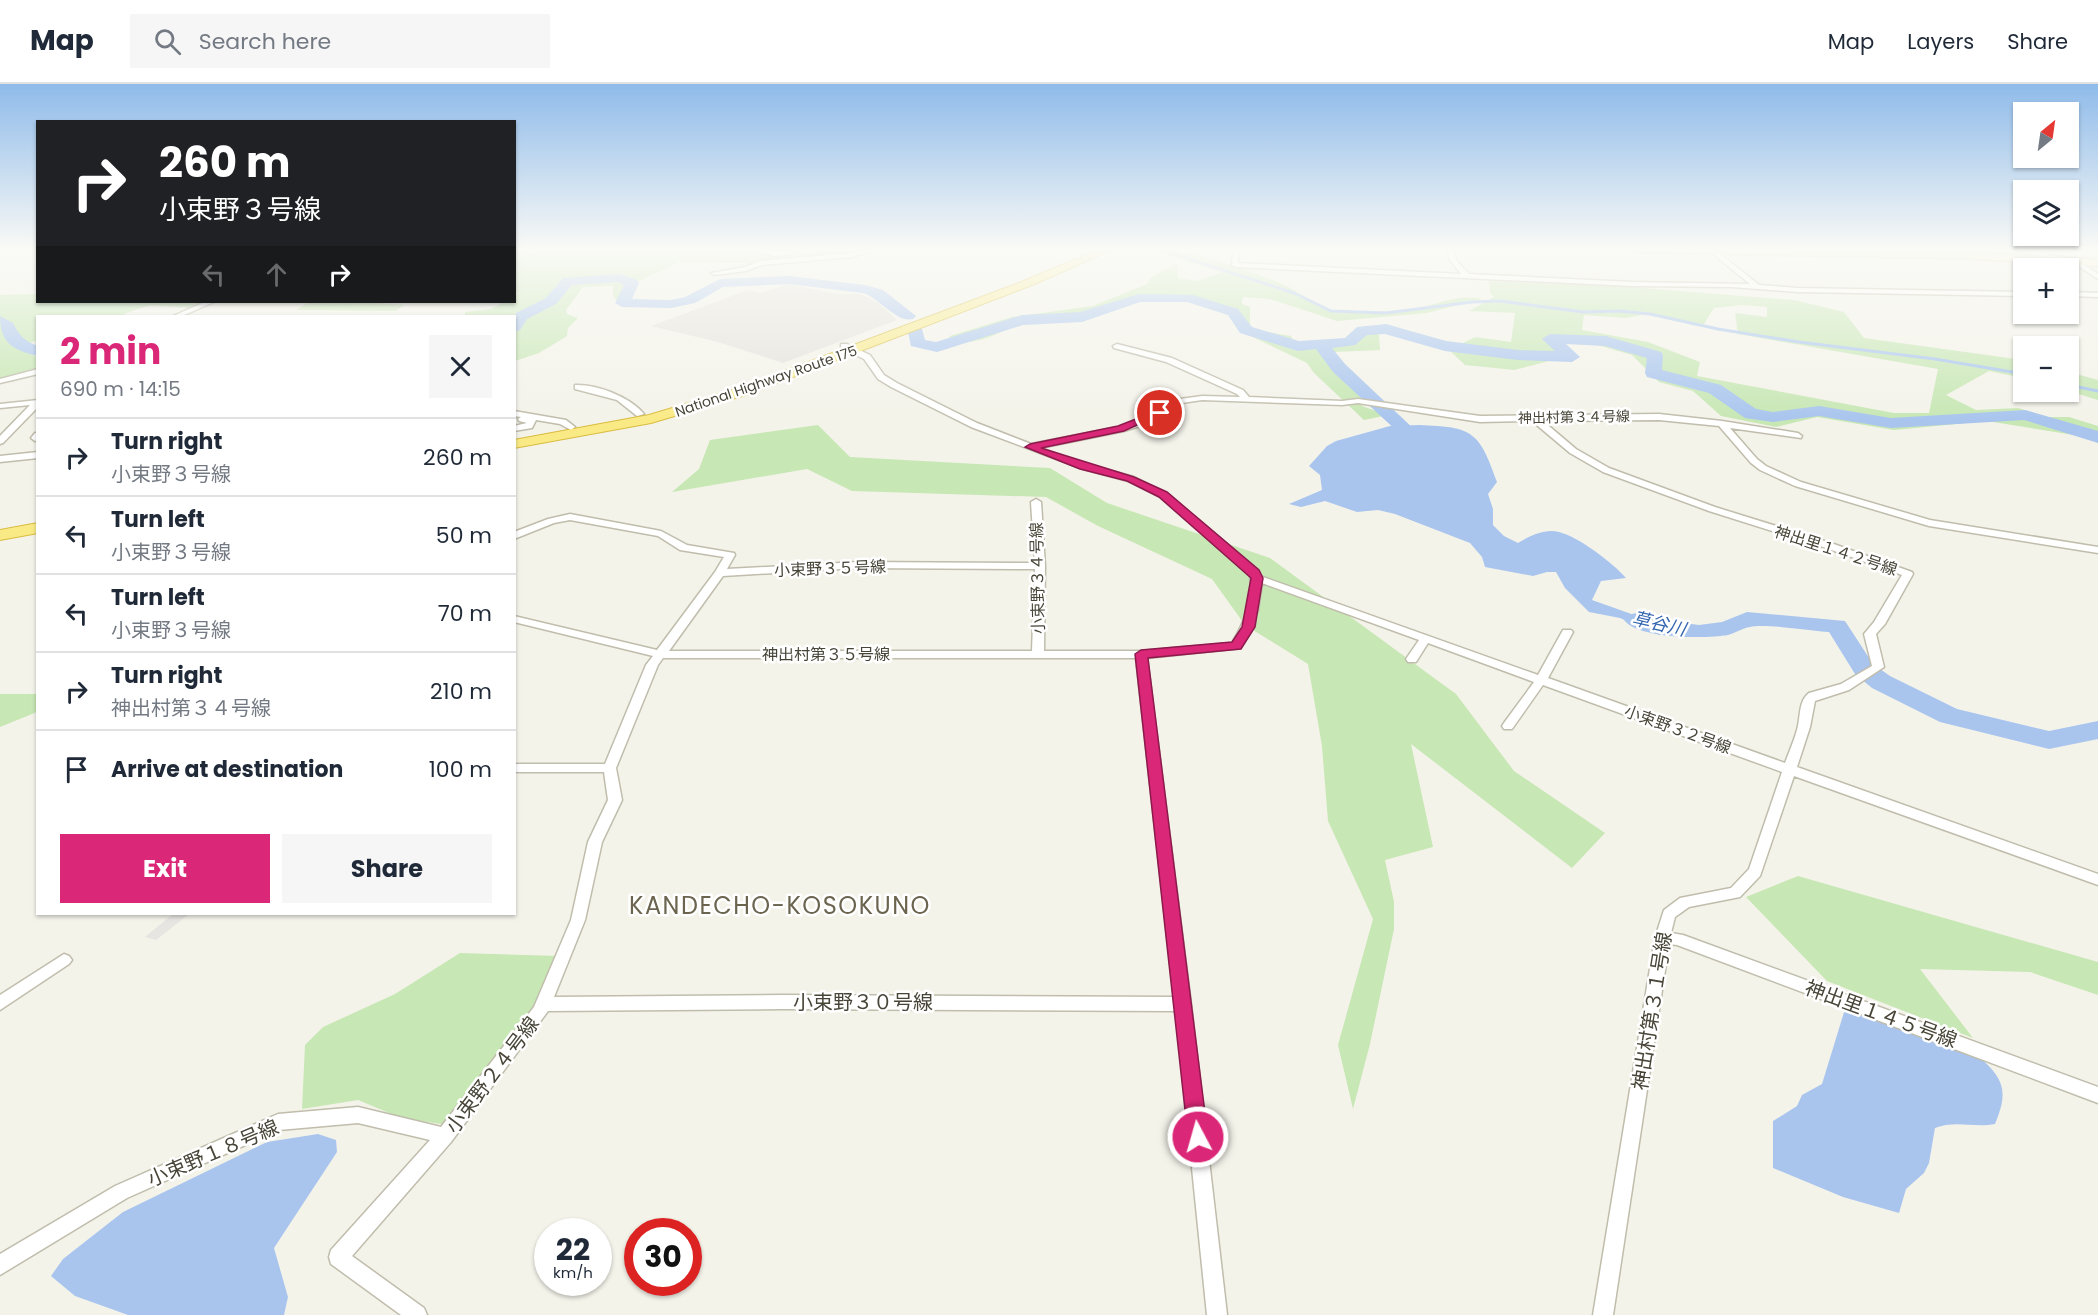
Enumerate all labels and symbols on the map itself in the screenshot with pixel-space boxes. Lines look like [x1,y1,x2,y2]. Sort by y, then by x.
north arrow [2013,102,2079,168]
street label: National Highway Route 175 [672,340,860,422]
pin [1134,387,1185,438]
street label: 神出村第３４号線 [1518,406,1630,428]
street label: 神出里１４２号線 [1771,520,1900,581]
street label: 小束野３４号線 [1025,522,1050,634]
street label: 小束野３５号線 [774,555,886,582]
water label: 草谷川 [1630,605,1690,642]
street label: 神出村第３５号線 [762,643,890,666]
street label: 小束野３２号線 [1621,700,1734,759]
district label: KANDECHO-KOSOKUNO [629,889,931,922]
street label: 神出村第３１号線 [1626,930,1678,1092]
street label: 神出里１４５号線 [1801,973,1961,1055]
street label: 小束野３０号線 [793,988,933,1016]
street label: 小束野２４号線 [439,1011,545,1139]
position arrow [1166,1105,1230,1169]
street label: 小束野１８号線 [143,1113,283,1193]
speed limit sign: 30 [624,1218,702,1296]

